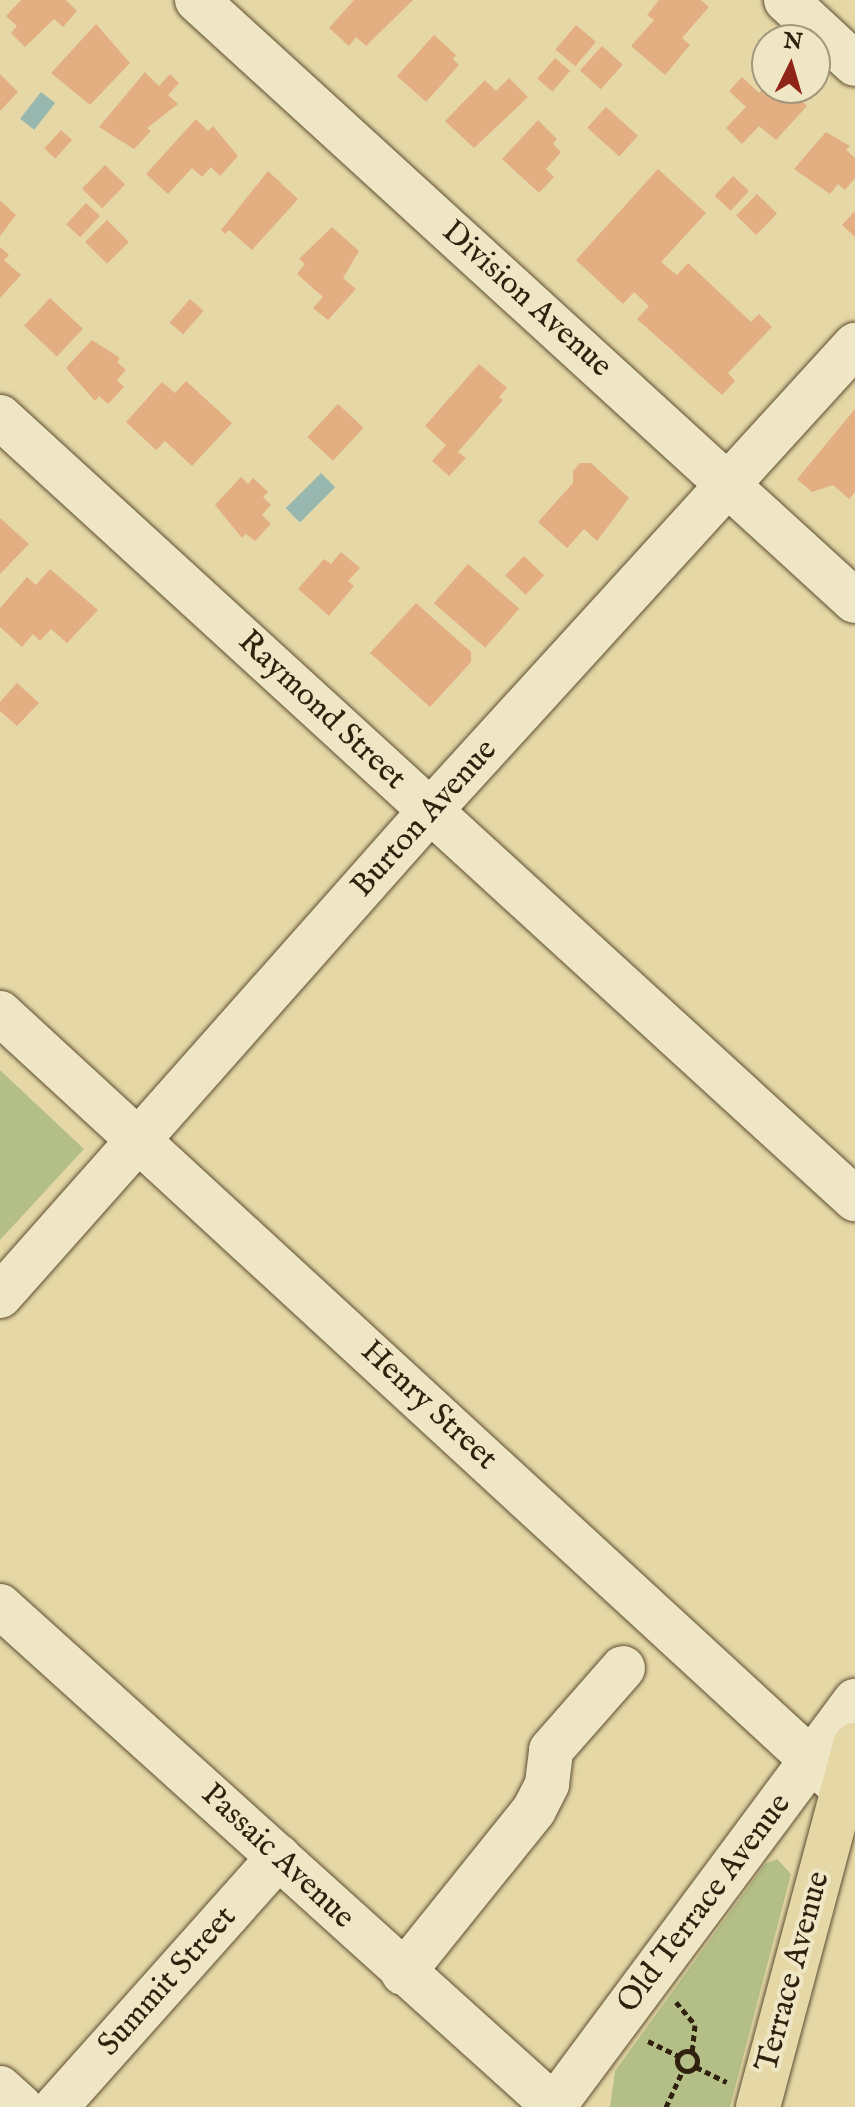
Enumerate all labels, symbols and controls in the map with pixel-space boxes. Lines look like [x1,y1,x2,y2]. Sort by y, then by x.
north arrow [751,24,831,104]
text: N [782,27,804,57]
street label: Division Avenue [433,214,619,386]
street label: Raymond Street [229,623,413,799]
street label: Burton Avenue [344,732,506,906]
street label: Henry Street [352,1333,504,1479]
street label: Passaic Avenue [192,1776,362,1938]
street label: Old Terrace Avenue [610,1787,800,2021]
street label: Terrace Avenue [749,1868,839,2076]
street label: Summit Street [91,1899,245,2065]

